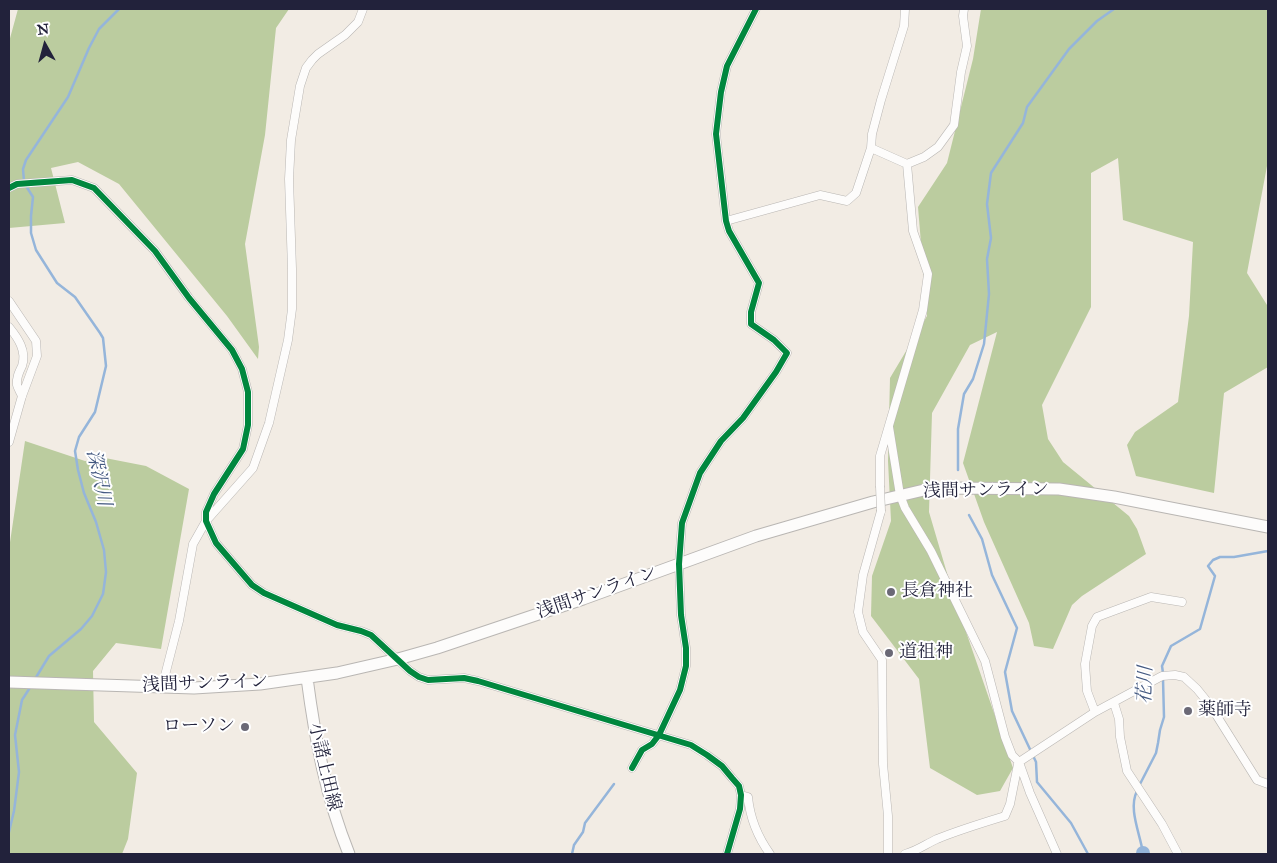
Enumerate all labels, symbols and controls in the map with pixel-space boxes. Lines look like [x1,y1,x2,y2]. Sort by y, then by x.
north arrow [20,20,70,70]
text: N [36,20,50,39]
water label: 深沢川 [81,448,115,508]
street label: 浅間サンライン [923,479,1049,503]
street label: 浅間サンライン [534,562,660,624]
place label: 長倉神社 [901,581,973,603]
marker: 長倉神社 [885,586,897,598]
place label: 道祖神 [899,642,953,664]
marker: 道祖神 [883,647,895,659]
water label: 花川 [1134,666,1158,704]
street label: 浅間サンライン [142,671,268,697]
place label: 薬師寺 [1198,700,1252,722]
marker: 薬師寺 [1182,705,1194,717]
place label: ローソン [163,716,235,738]
marker: ローソン [239,721,251,733]
street label: 小諸上田線 [303,721,345,813]

